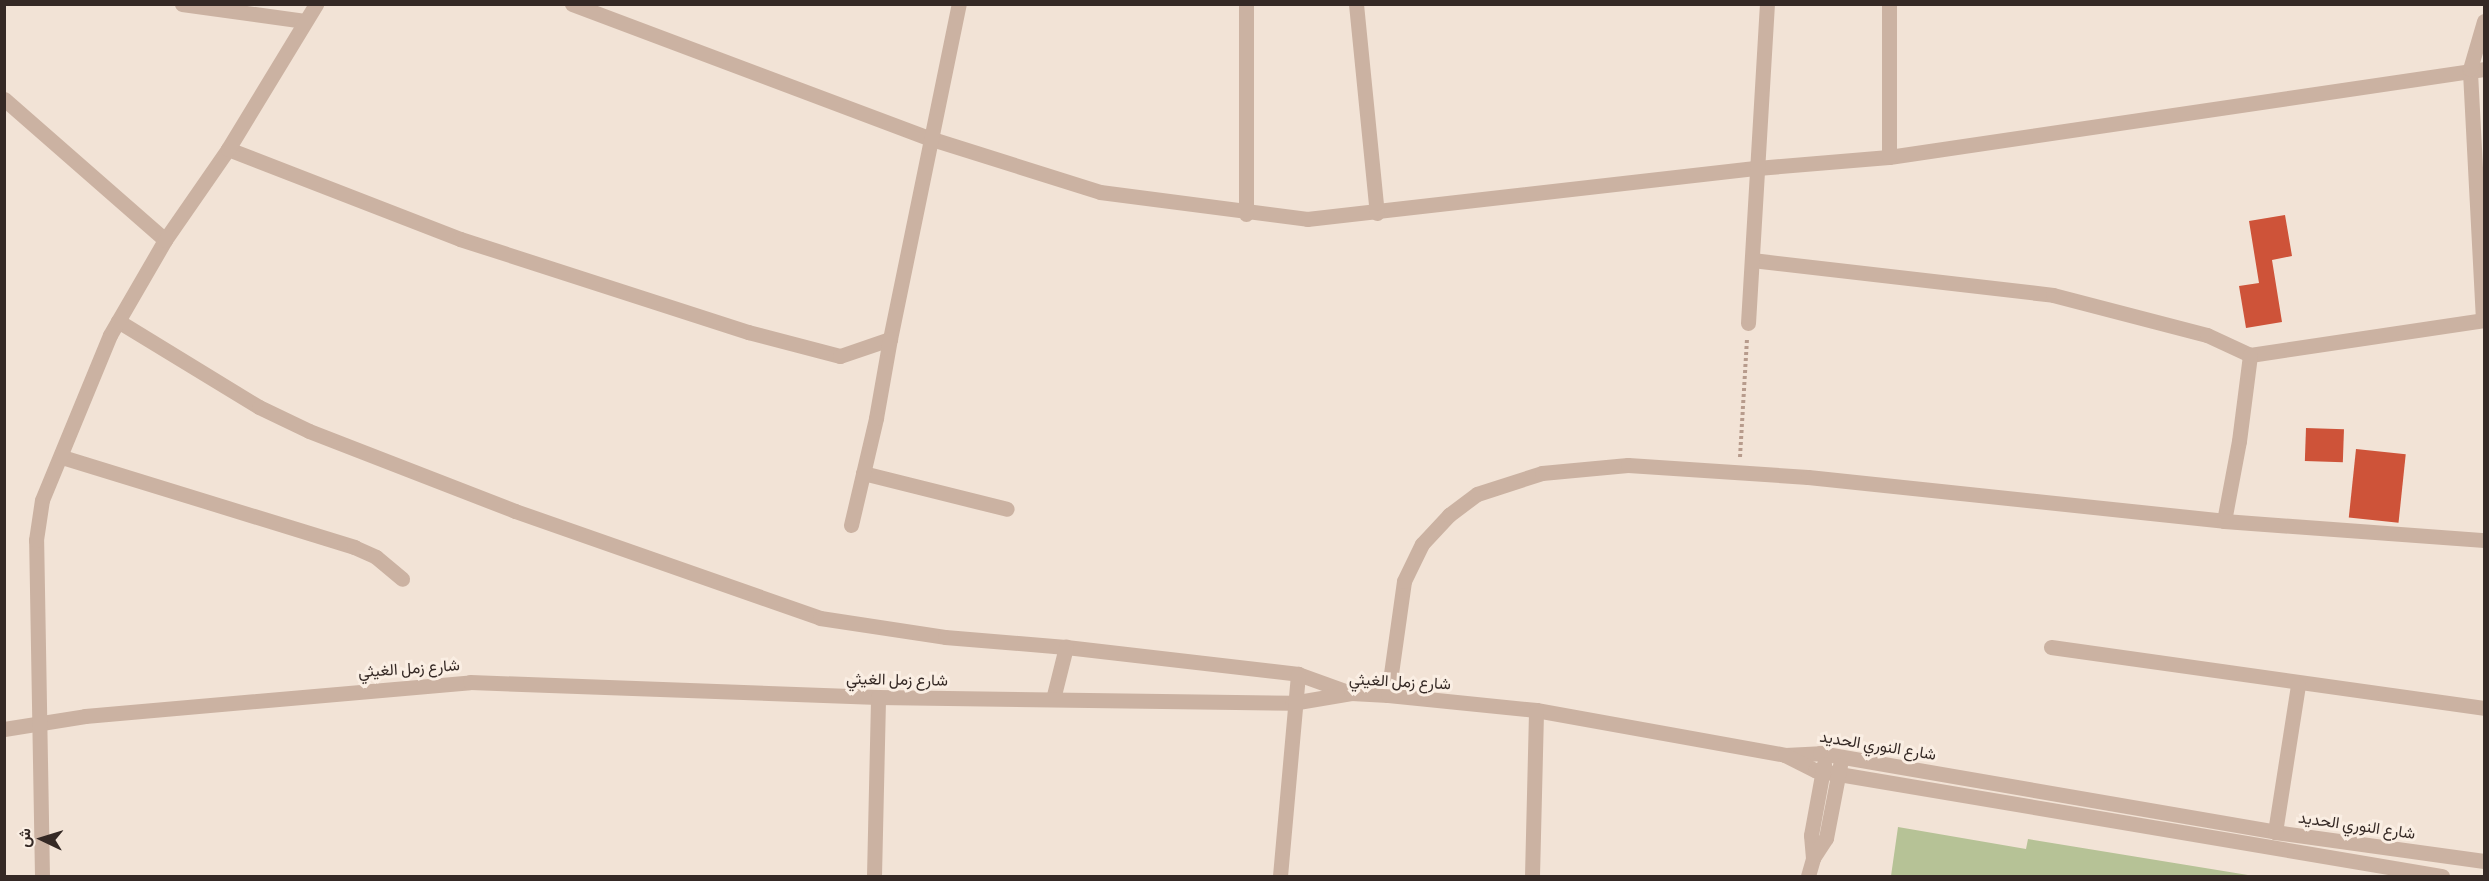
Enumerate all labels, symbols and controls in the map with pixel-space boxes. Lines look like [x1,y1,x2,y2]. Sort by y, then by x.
street label: شارع زمل الغيثي [358,655,460,681]
street label: شارع زمل الغيثي [846,669,948,689]
street label: شارع زمل الغيثي [1349,669,1451,693]
street label: شارع النوري الحديد [1818,726,1938,764]
street label: شارع النوري الحديد [2297,807,2417,843]
north arrow [12,809,72,869]
text: ش [13,827,35,848]

